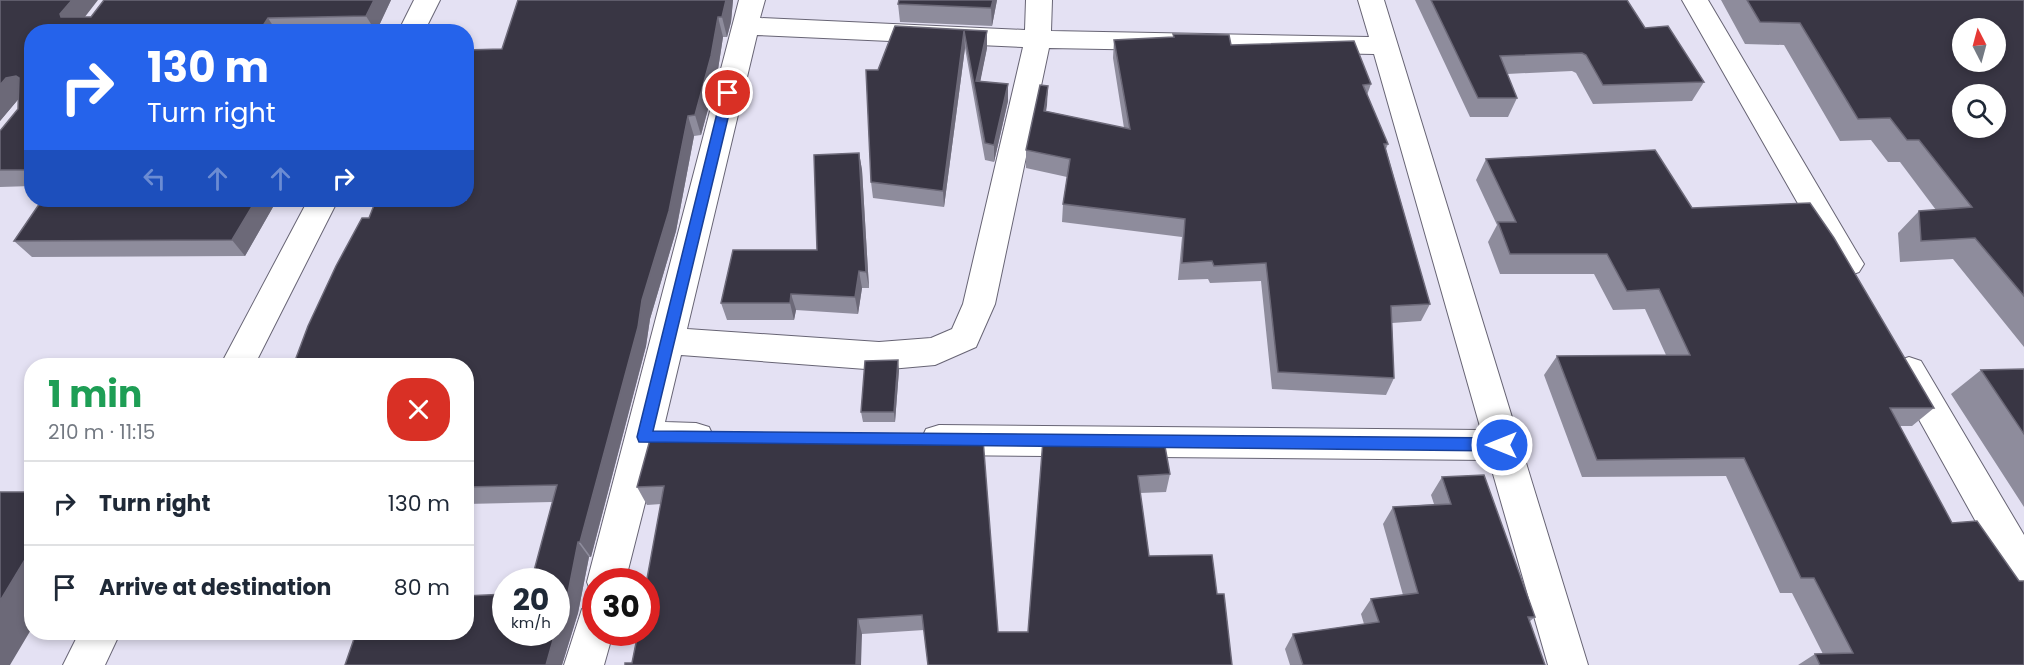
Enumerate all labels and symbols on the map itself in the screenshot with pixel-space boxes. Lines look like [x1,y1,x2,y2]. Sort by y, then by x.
north arrow [1952,18,2006,72]
pin [702,67,753,118]
position arrow [1470,413,1534,477]
speed limit sign: 30 [582,568,660,646]

